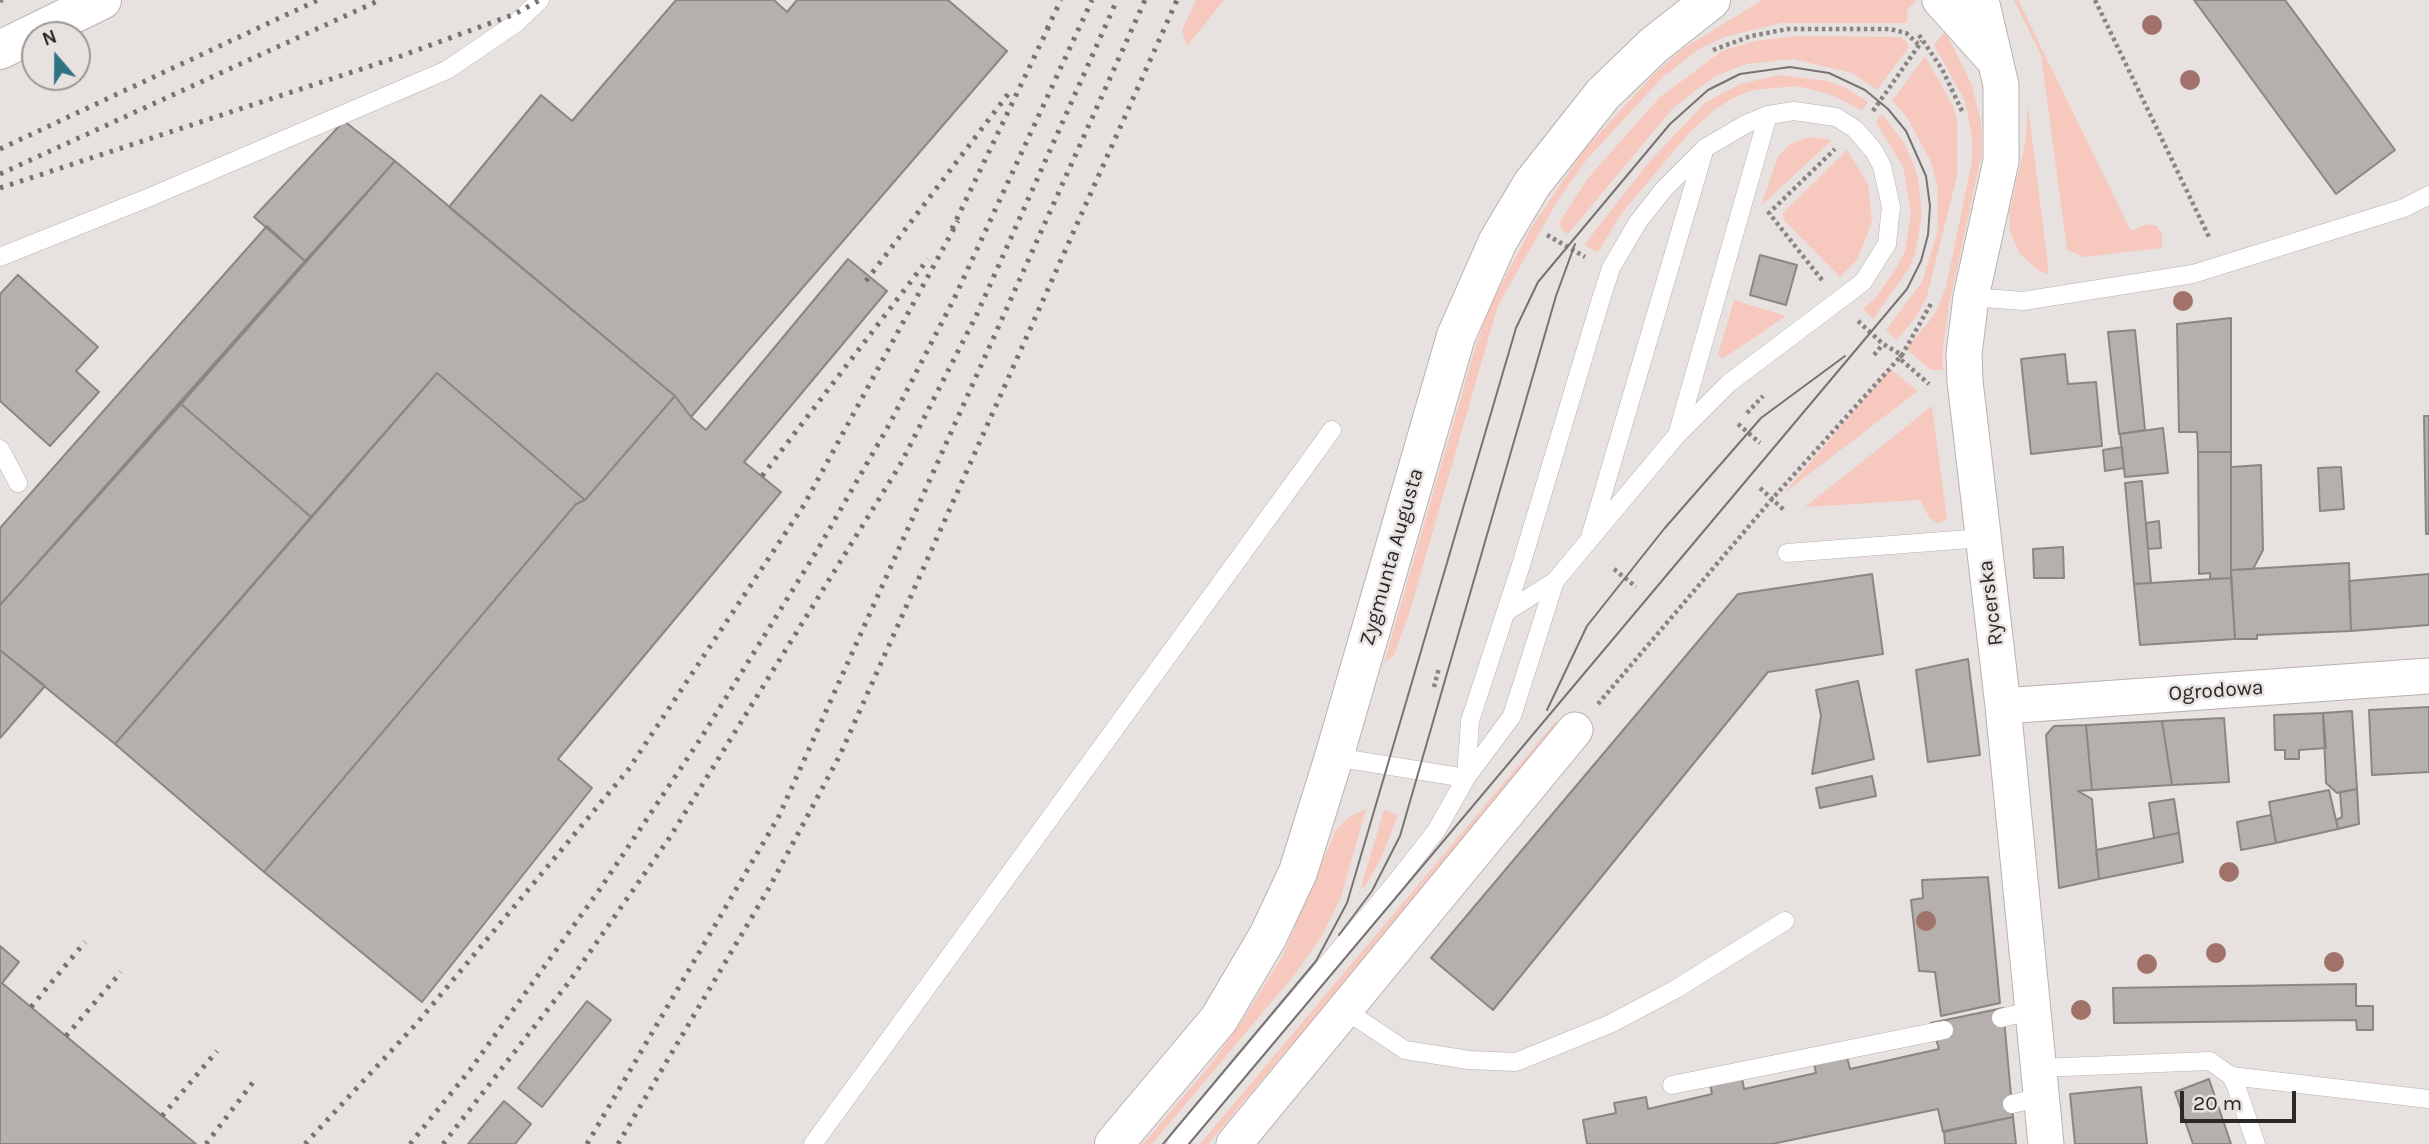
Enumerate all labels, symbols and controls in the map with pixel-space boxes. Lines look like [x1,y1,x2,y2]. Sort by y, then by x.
north arrow [21,21,91,91]
text: N [39,25,60,51]
street label: Zygmunta Augusta [1355,465,1429,649]
street label: Rycerska [1973,559,2009,647]
street label: Ogrodowa [2168,675,2264,707]
scale bar [2184,1078,2300,1122]
text: 20 m [2193,1091,2242,1115]

